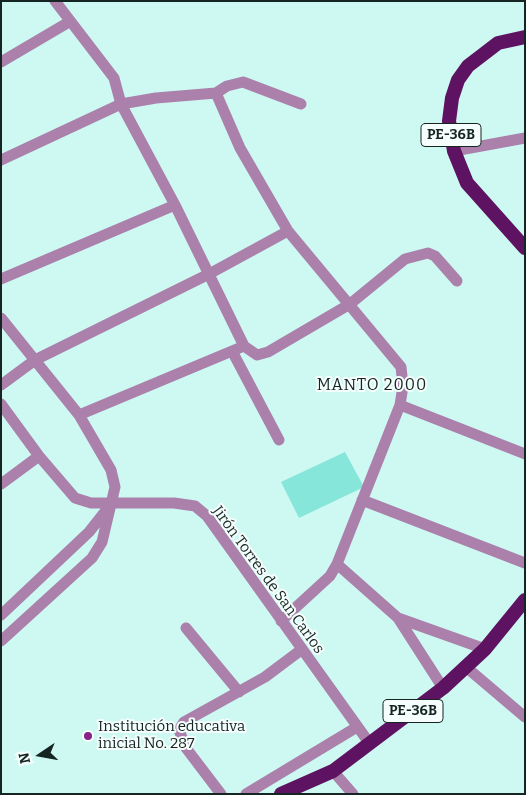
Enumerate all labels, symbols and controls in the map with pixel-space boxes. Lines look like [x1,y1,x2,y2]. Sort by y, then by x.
road number: PE-36B [421,124,481,146]
district label: MANTO 2000 [316,376,428,396]
street label: Jirón Torres de San Carlos [208,503,328,657]
road number: PE-36B [383,699,443,722]
place label: Institución educativa inicial No. 287 [98,718,245,753]
north arrow [15,730,65,780]
marker: Institución educativa inicial No. 287 [82,730,94,742]
text: N [15,751,34,765]

